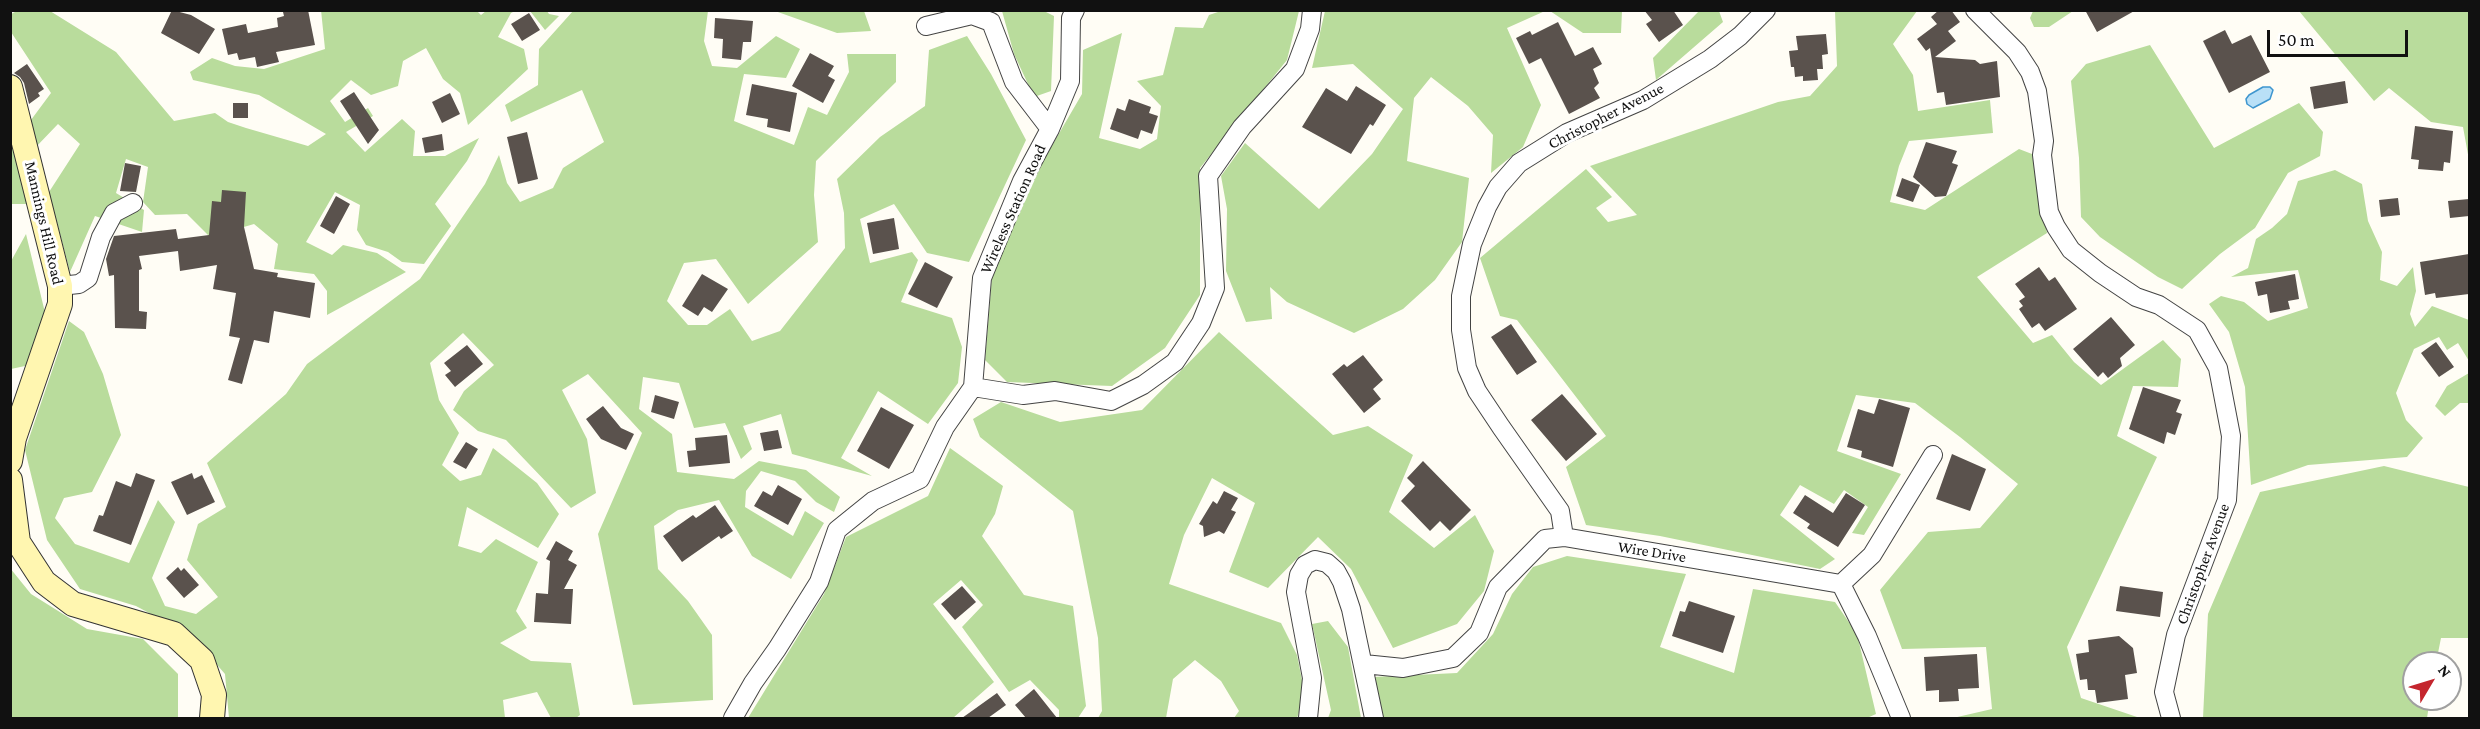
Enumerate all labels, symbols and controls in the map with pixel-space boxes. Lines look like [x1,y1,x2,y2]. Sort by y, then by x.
scale bar [2270,18,2411,56]
text: 50 m [2278,30,2315,50]
street label: Christopher Avenue [1545,79,1667,153]
street label: Wireless Station Road [976,141,1050,277]
street label: Mannings Hill Road [20,159,68,287]
street label: Christopher Avenue [2172,501,2234,627]
street label: Wire Drive [1617,537,1687,567]
north arrow [2402,651,2462,711]
text: N [2435,661,2455,680]

